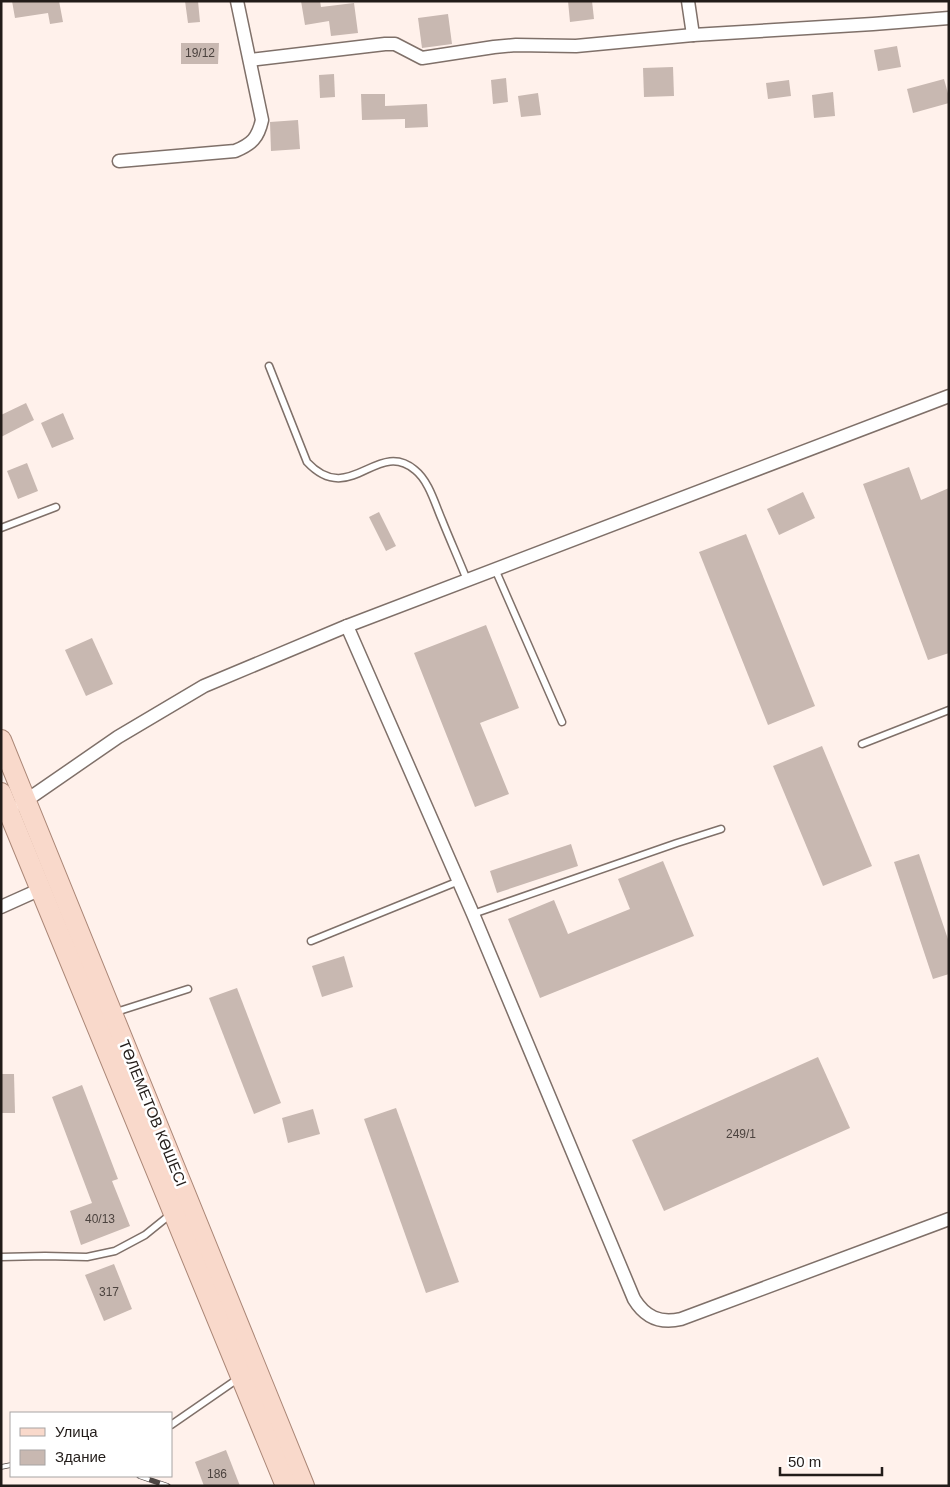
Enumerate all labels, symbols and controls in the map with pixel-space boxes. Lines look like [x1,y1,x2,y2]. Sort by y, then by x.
house number: 19/12 [185,46,215,60]
street label: ТӨЛЕМЕТОВ КӨШЕСІ [116,1037,190,1189]
house number: 249/1 [726,1127,756,1141]
house number: 40/13 [85,1212,115,1226]
house number: 317 [99,1285,119,1299]
legend [10,1412,172,1477]
text: Улица [55,1423,98,1440]
scale bar [780,1444,882,1476]
text: Здание [55,1448,106,1465]
text: 50 m [788,1453,821,1470]
house number: 186 [207,1467,227,1481]

